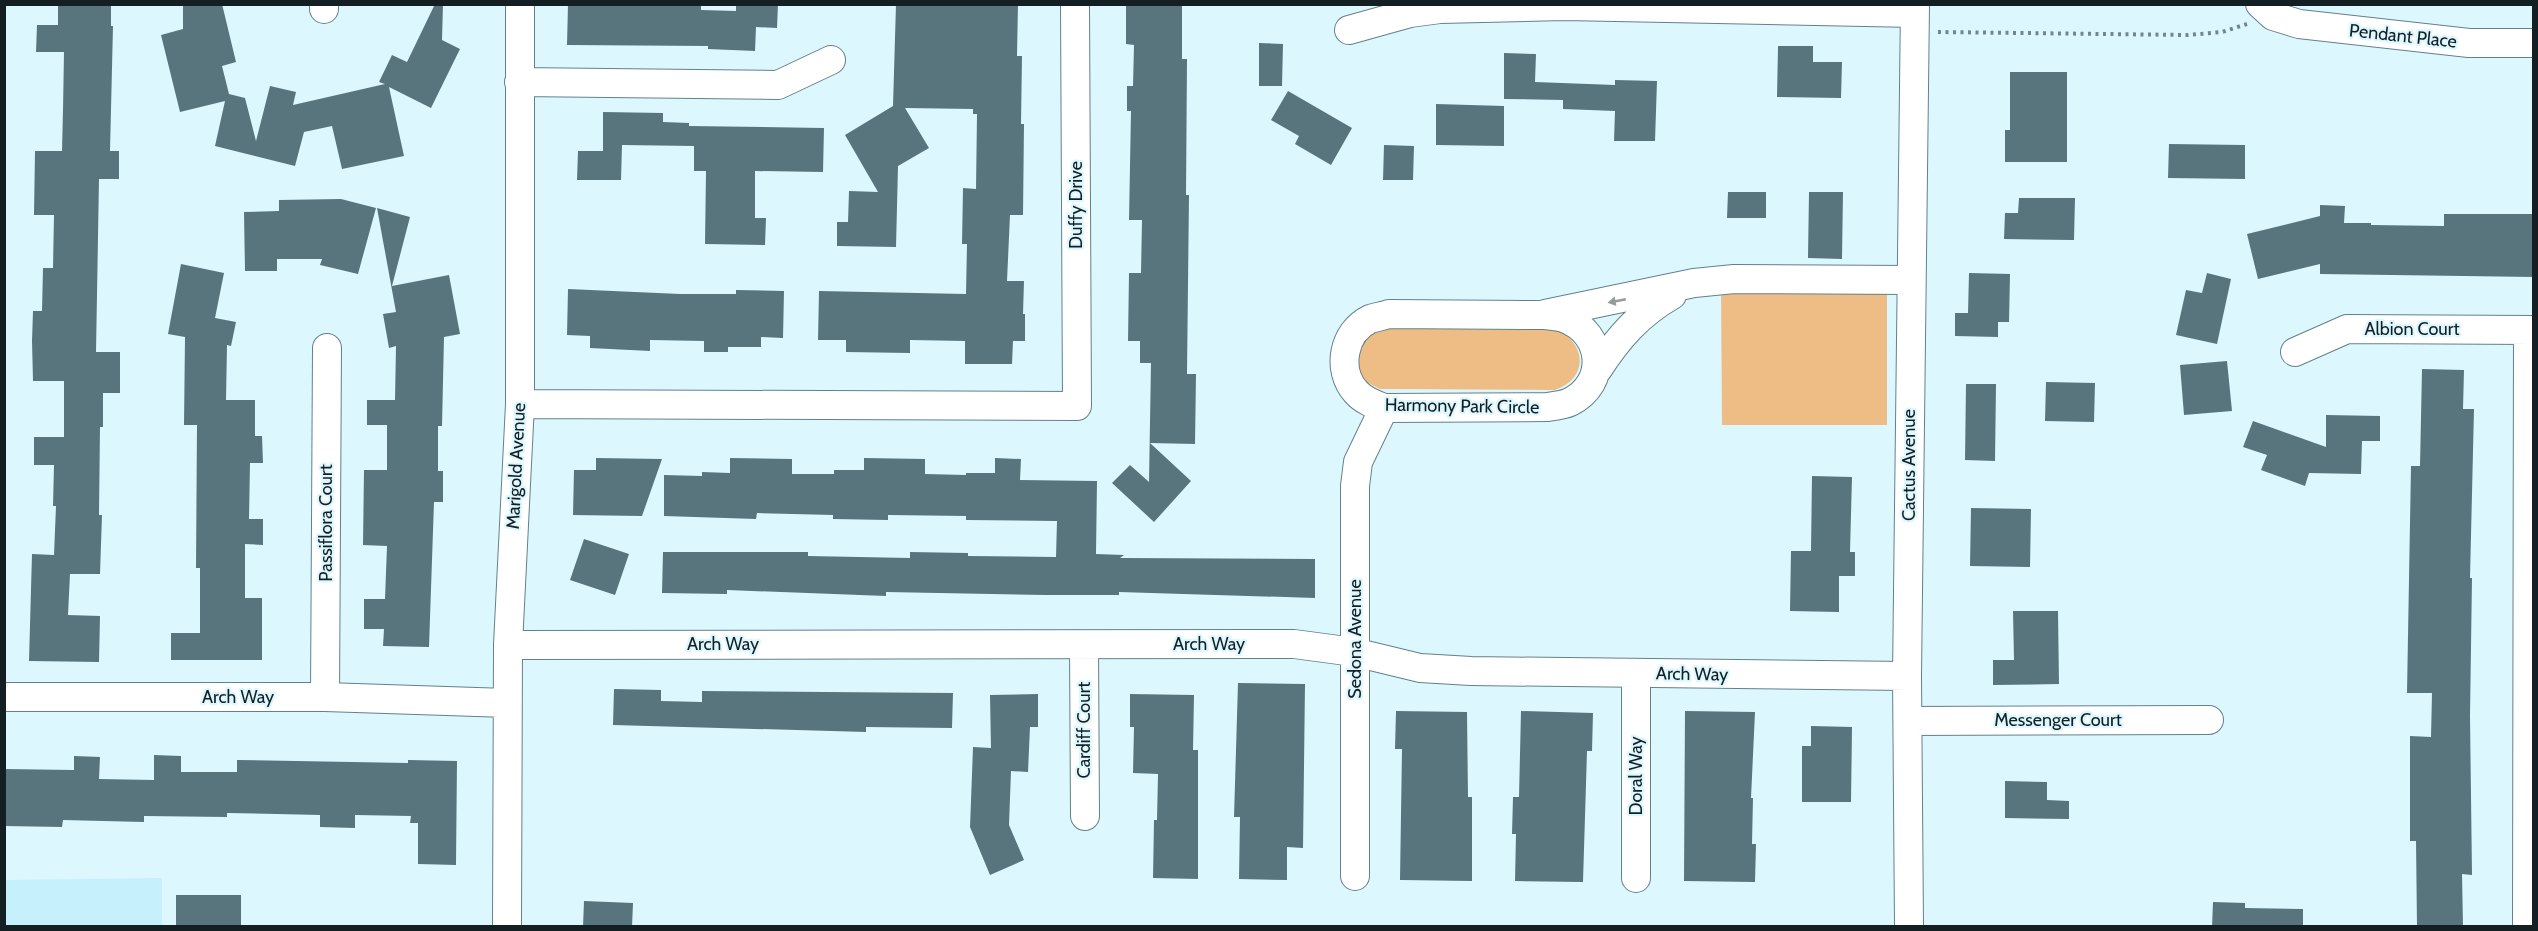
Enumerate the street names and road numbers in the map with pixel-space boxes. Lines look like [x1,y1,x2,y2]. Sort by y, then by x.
street label: Pendant Place [2348,19,2458,53]
street label: Duffy Drive [1065,161,1087,249]
street label: Albion Court [2365,318,2459,340]
street label: Harmony Park Circle [1385,394,1539,418]
street label: Marigold Avenue [502,402,530,530]
street label: Cactus Avenue [1898,409,1920,521]
street label: Passiflora Court [315,464,337,582]
street label: Sedona Avenue [1344,579,1366,699]
street label: Arch Way [687,633,759,655]
street label: Arch Way [1173,633,1245,655]
street label: Arch Way [1656,662,1728,686]
street label: Cardiff Court [1073,682,1095,778]
street label: Arch Way [202,686,274,708]
street label: Messenger Court [1994,709,2122,731]
street label: Doral Way [1625,736,1647,816]

